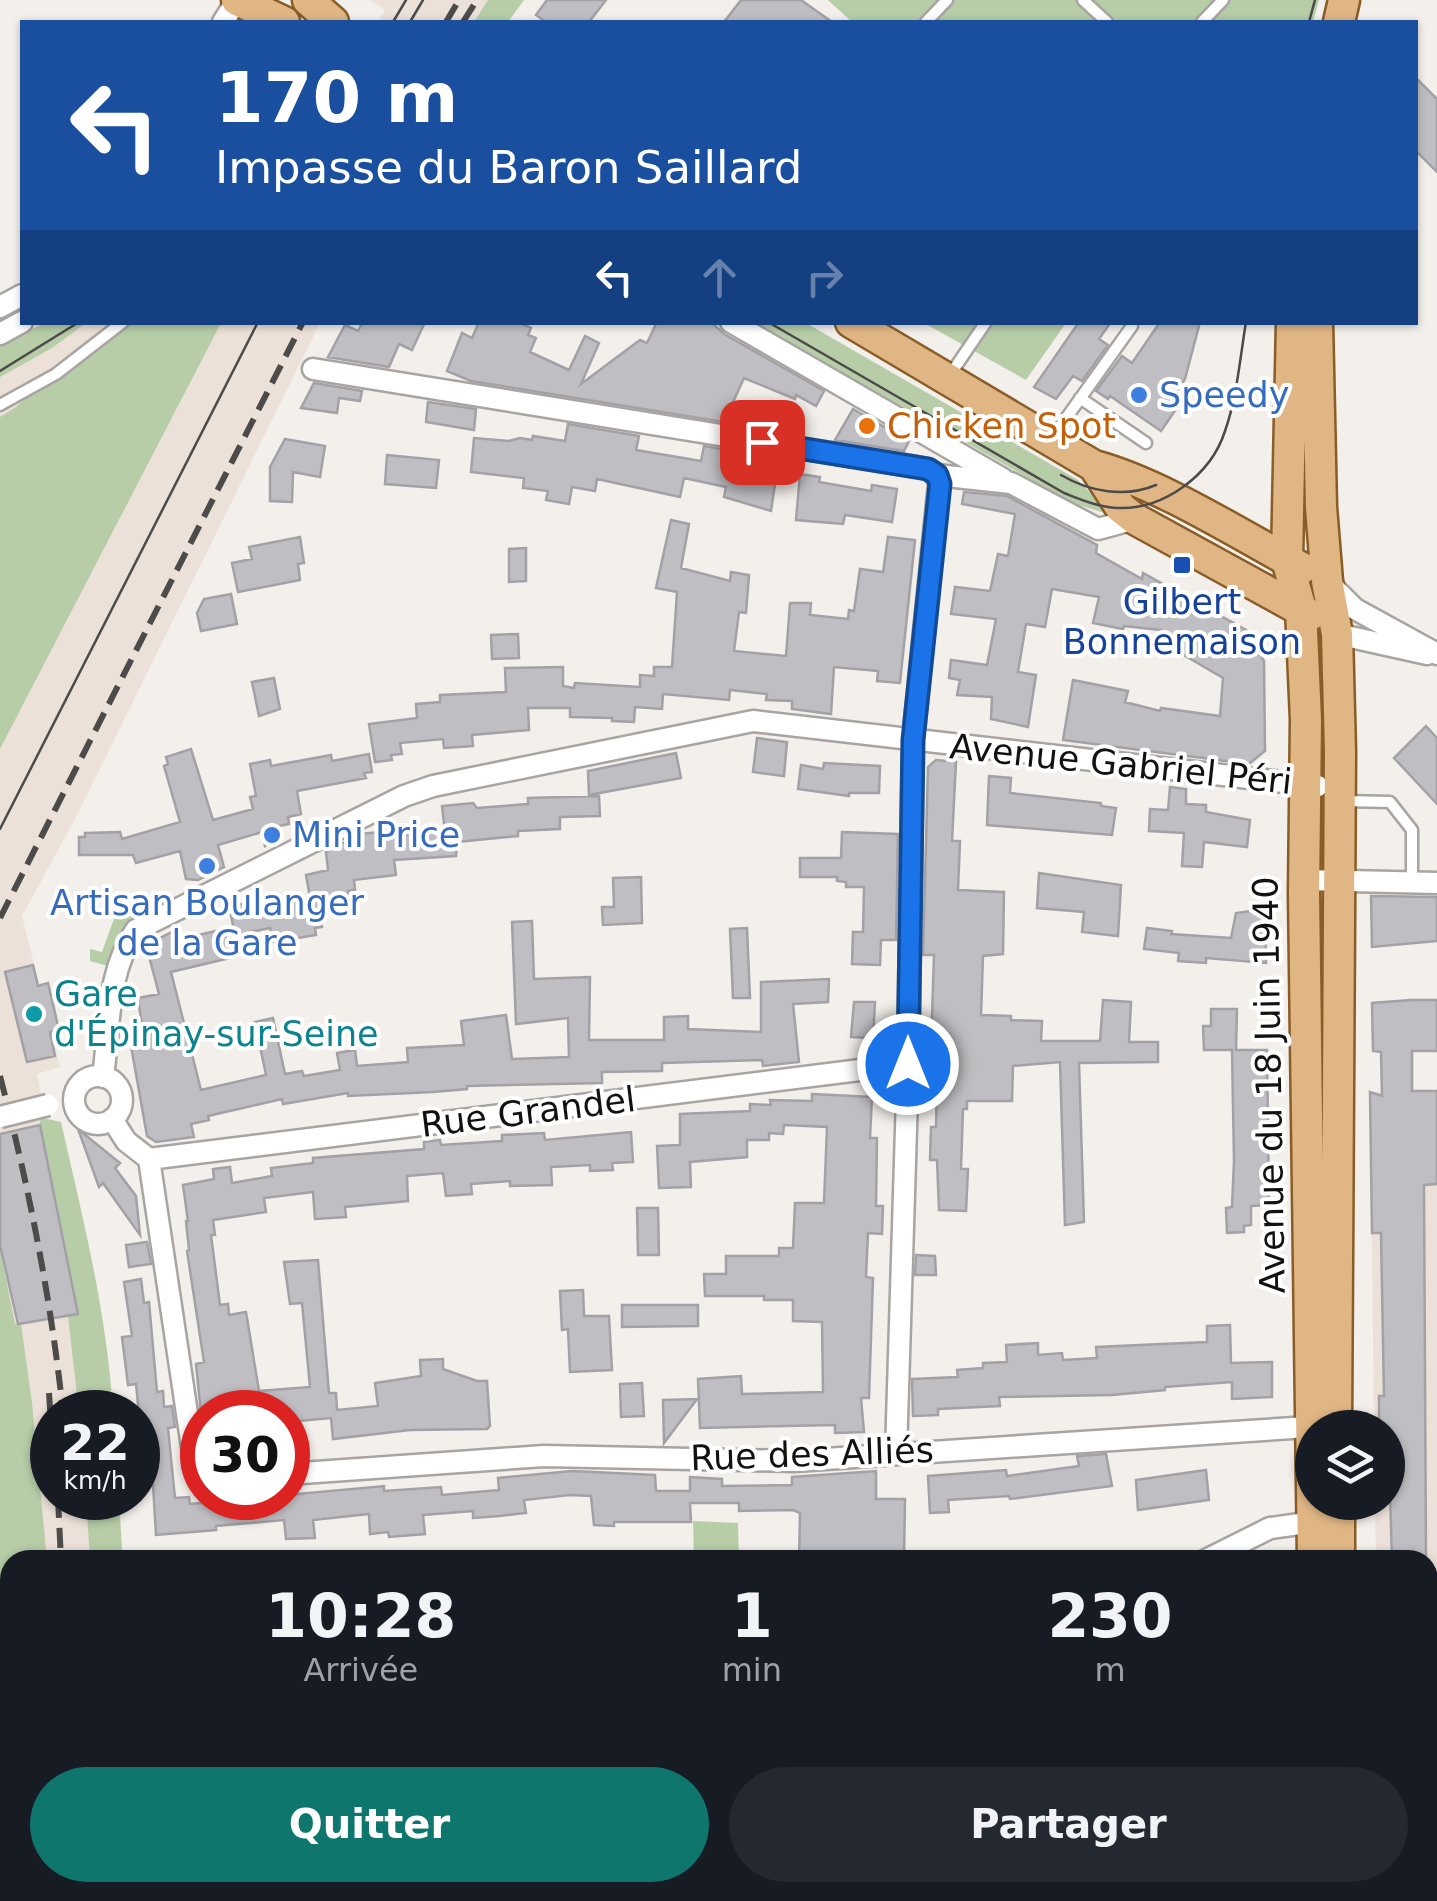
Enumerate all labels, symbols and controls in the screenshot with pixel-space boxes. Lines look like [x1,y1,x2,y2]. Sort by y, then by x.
text: 170 m [215,57,458,139]
icon: left [50,60,180,190]
text: Impasse du Baron Saillard [215,141,802,194]
icon: left [587,250,642,305]
icon: ahead [692,250,747,305]
icon: right [797,250,852,305]
place label: Speedy [1159,375,1289,415]
marker: Speedy [1128,384,1150,406]
pin [720,400,805,485]
place label: Chicken Spot [887,406,1116,446]
icon: arrive [735,415,790,470]
marker: Chicken Spot [856,415,878,437]
marker: Gilbert Bonnemaison [1171,554,1193,576]
place label: Gilbert Bonnemaison [1063,582,1301,662]
street label: Avenue Gabriel Péri [948,726,1294,802]
place label: Mini Price [292,815,460,855]
marker: Mini Price [261,824,283,846]
marker: Artisan Boulanger de la Gare [196,855,218,877]
street label: Avenue du 18 Juin 1940 [1245,876,1293,1294]
place label: Artisan Boulanger de la Gare [50,883,365,963]
place label: Gare d'Épinay-sur-Seine [54,974,379,1054]
marker: Gare d'Épinay-sur-Seine [23,1003,45,1025]
position arrow [856,1012,960,1116]
street label: Rue Grandel [418,1079,638,1145]
speed limit sign: 30 [180,1390,310,1520]
map controls [1295,1410,1405,1520]
button: layers [1295,1410,1405,1520]
text: 22 [60,1414,130,1472]
street label: Rue des Alliés [690,1430,934,1478]
text: km/h [63,1466,127,1495]
text: 10:28 [265,1581,456,1651]
text: 1 [731,1581,773,1651]
text: 230 [1047,1581,1173,1651]
text: Arrivée [303,1651,418,1689]
text: min [722,1651,782,1689]
text: m [1094,1651,1126,1689]
button: Quitter [30,1767,709,1882]
button: Partager [729,1767,1408,1882]

